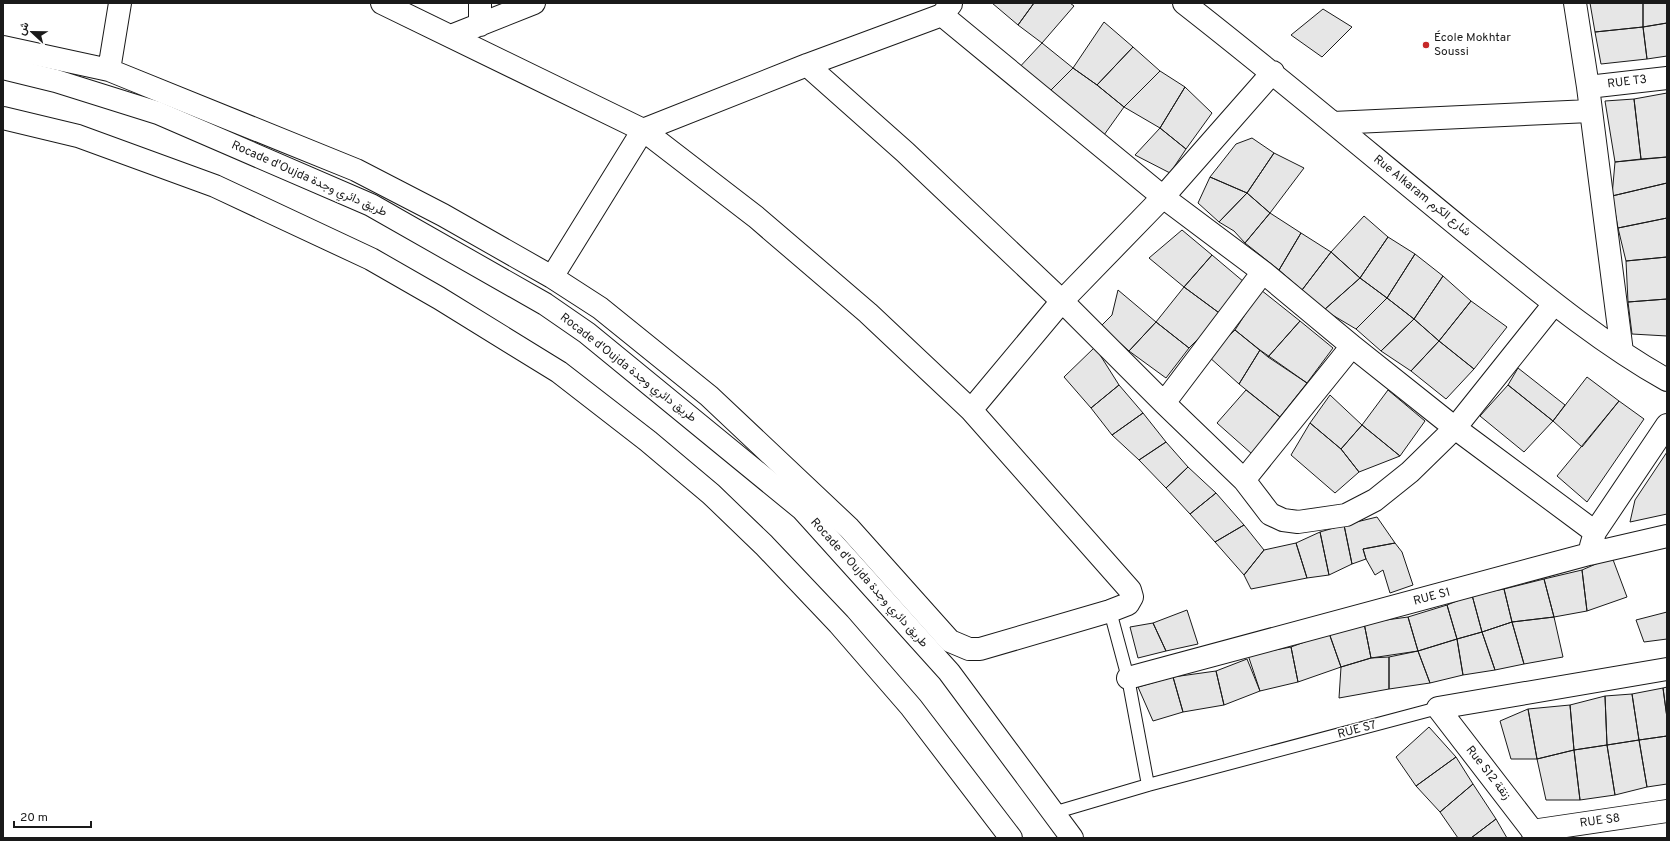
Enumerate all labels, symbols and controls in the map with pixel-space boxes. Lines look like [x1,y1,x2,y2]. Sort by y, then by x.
north arrow [12,12,52,52]
text: ش [15,20,33,37]
place label: École Mokhtar Soussi [1434,30,1511,60]
marker: École Mokhtar Soussi [1421,40,1431,50]
street label: RUE T3 [1606,72,1648,92]
street label: Rocade d'Oujda طريق دائري وجدة [228,137,390,222]
street label: Rue Alkaram شارع الكرم [1370,152,1474,240]
street label: Rocade d'Oujda طريق دائري وجدة [556,310,700,427]
street label: Rocade d'Oujda طريق دائري وجدة [806,515,932,652]
street label: RUE S1 [1412,584,1452,610]
street label: RUE S7 [1336,717,1378,743]
street label: Rue S12 زنقة [1462,743,1514,803]
scale bar [14,803,91,829]
text: 20 m [20,810,48,826]
street label: RUE S8 [1579,810,1621,832]

